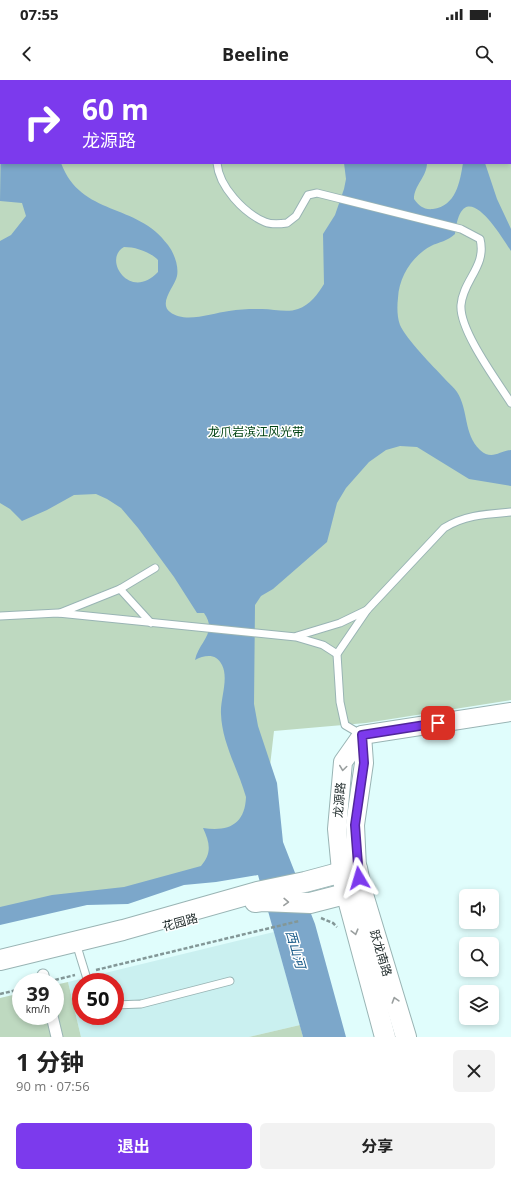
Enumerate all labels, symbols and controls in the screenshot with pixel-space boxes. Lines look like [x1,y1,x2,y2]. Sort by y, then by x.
text: 07:55 [20,4,59,24]
text: Beeline [222,42,289,66]
icon: back [16,43,38,65]
icon: search [473,43,495,65]
text: 60 m [82,90,149,128]
icon: right [16,96,68,148]
text: 龙源路 [82,128,136,152]
park label: 龙爪岩滨江风光带 [208,423,304,440]
pin [421,706,455,740]
icon: arrive [427,712,449,734]
one-way arrow [339,765,348,771]
street label: 龙源路 [329,781,349,819]
position arrow [338,857,380,899]
map controls [459,889,499,1025]
button: sound [459,889,499,929]
one-way arrow [283,897,289,906]
street label: 花园路 [160,909,200,935]
water label: 西山河 [282,928,311,973]
street label: 跃龙南路 [366,928,396,978]
one-way arrow [351,929,359,935]
button: search [459,937,499,977]
speed limit sign: 50 [72,973,124,1025]
text: 39 [27,980,49,1007]
button: layers [459,985,499,1025]
one-way arrow [391,996,400,1003]
text: km/h [26,1002,50,1016]
text: 1 分钟 [16,1045,84,1078]
button: close [453,1050,495,1092]
text: 90 m · 07:56 [16,1077,90,1095]
button: 退出 [16,1123,252,1169]
button: 分享 [260,1123,495,1169]

